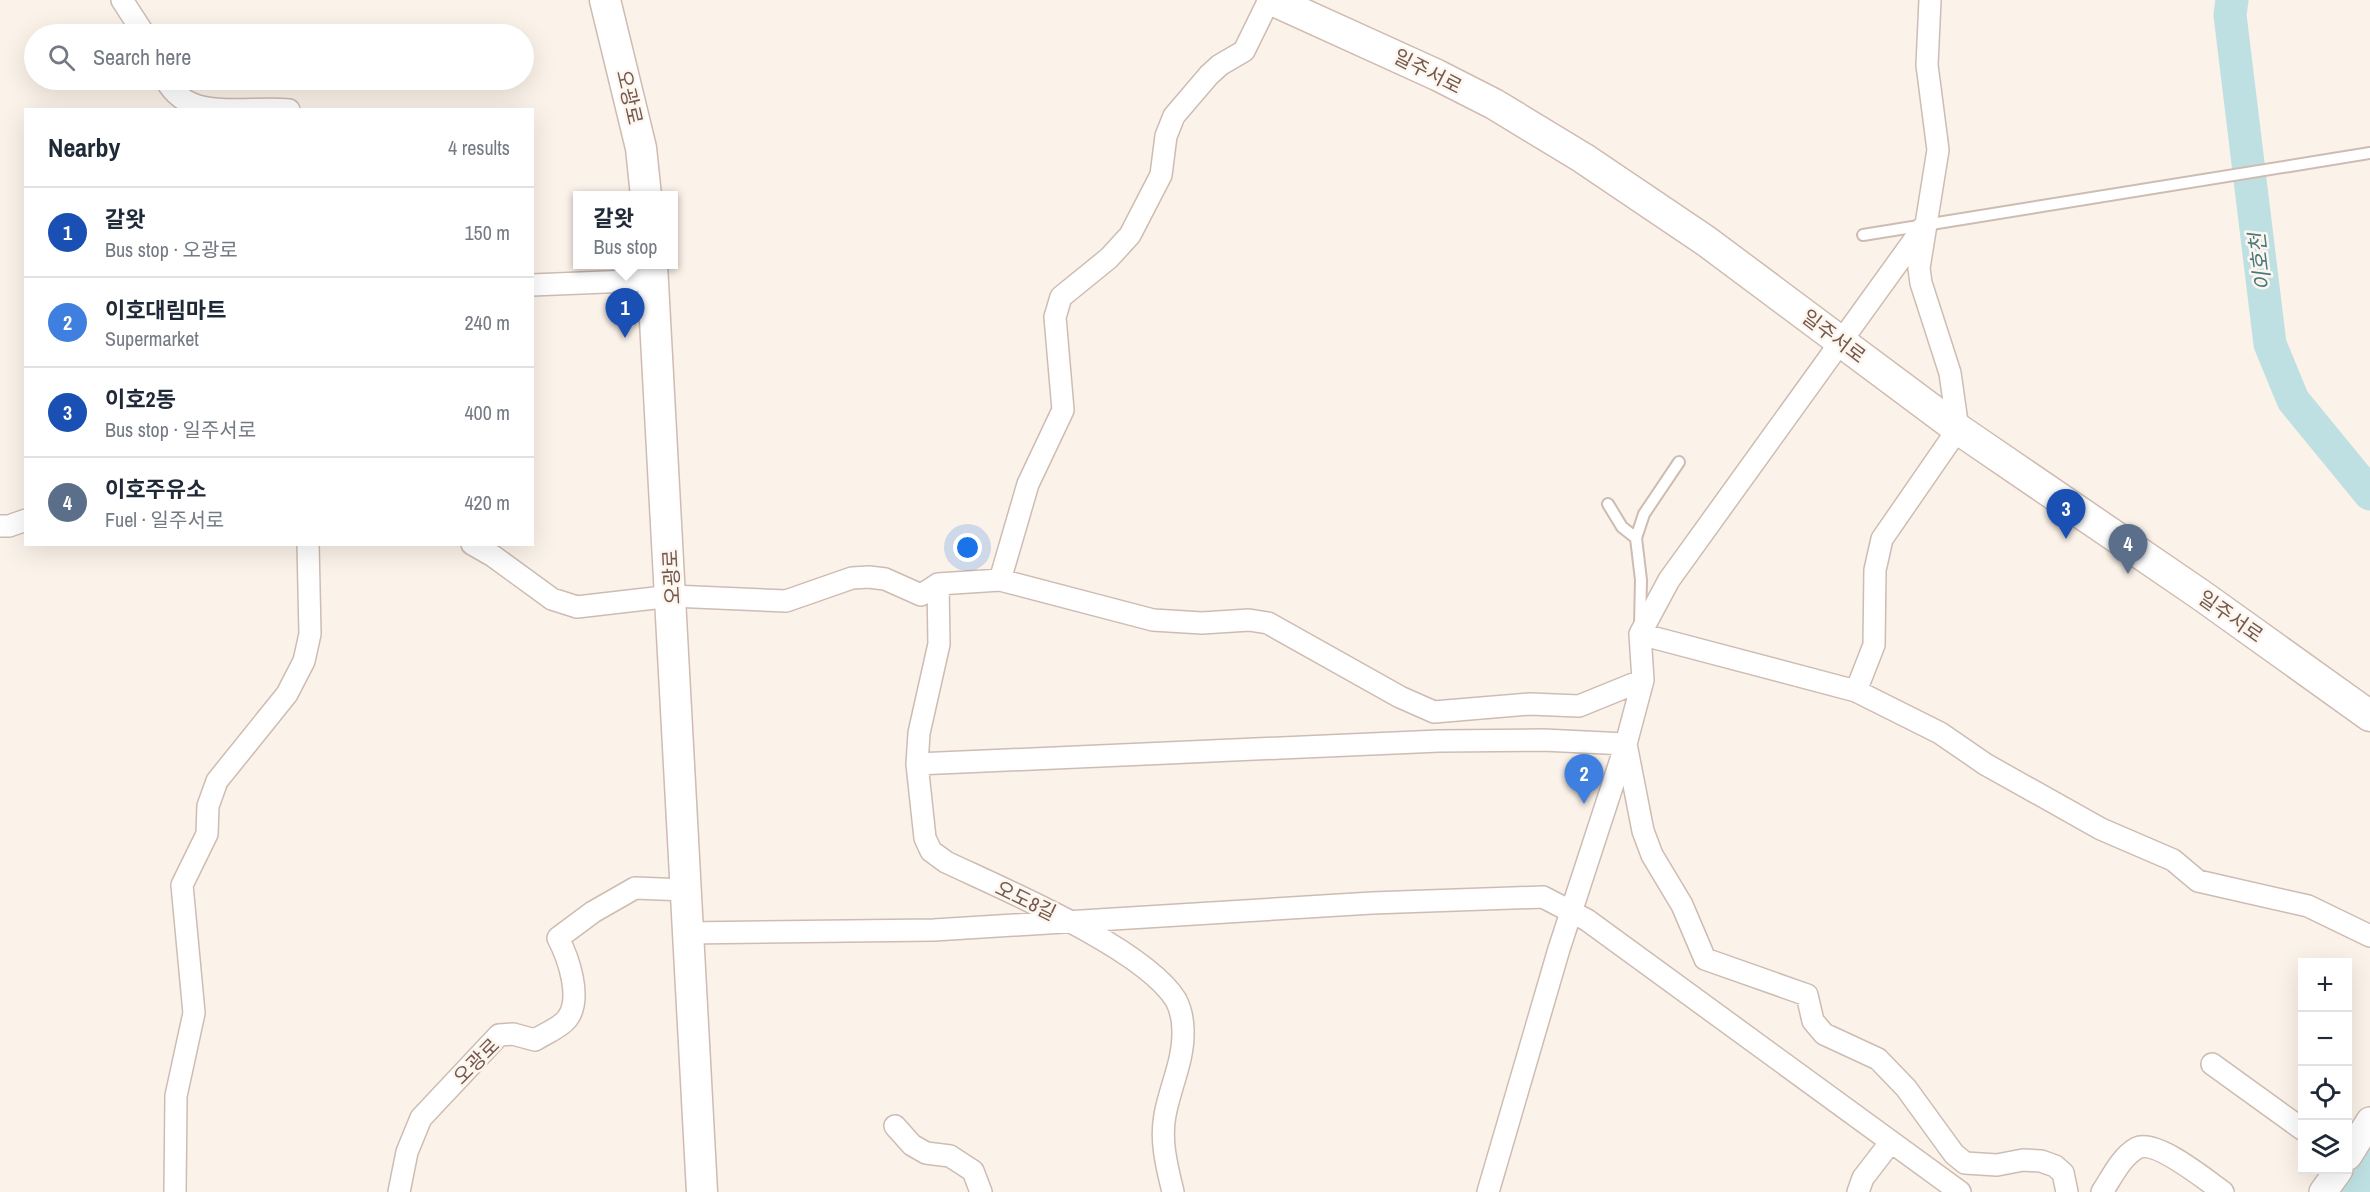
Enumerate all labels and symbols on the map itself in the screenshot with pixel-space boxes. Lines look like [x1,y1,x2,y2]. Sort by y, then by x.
street label: 일주서로 [1389,42,1467,100]
street label: 오광로 [611,67,649,127]
water label: 이호천 [2242,229,2278,293]
pin: 1 [606,288,644,338]
street label: 일주서로 [1796,303,1872,369]
pin: 3 [2046,490,2086,539]
pin: 4 [2108,524,2148,574]
your location [953,533,982,562]
street label: 오광로 [656,549,686,605]
street label: 일주서로 [2193,584,2269,648]
pin: 2 [1564,754,1604,804]
street label: 오도8길 [991,874,1061,926]
street label: 오광로 [447,1032,505,1090]

